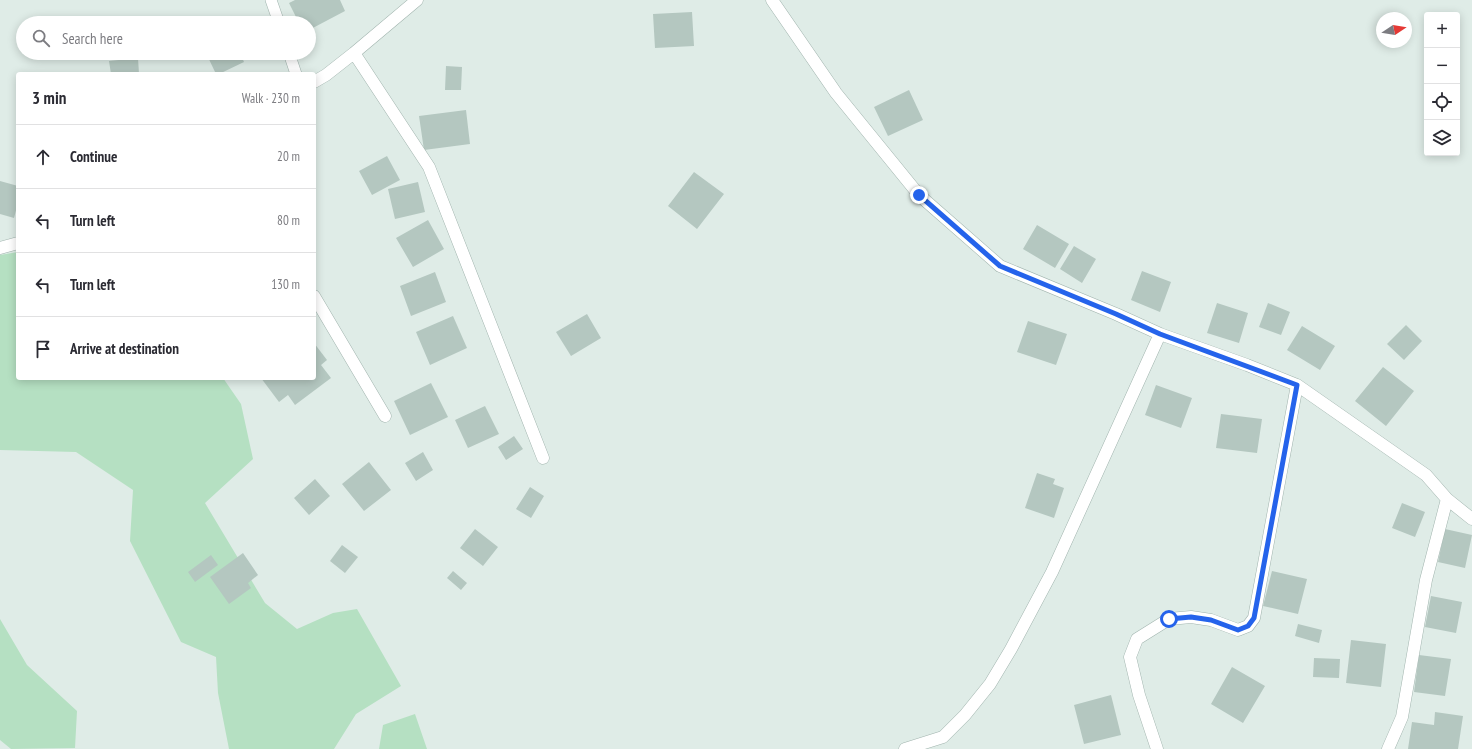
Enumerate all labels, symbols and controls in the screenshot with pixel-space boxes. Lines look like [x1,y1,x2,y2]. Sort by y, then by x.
north arrow [1376,12,1412,48]
map controls [1424,12,1460,156]
button: + [1424,12,1460,48]
search box [16,16,316,60]
icon: search [30,27,52,49]
text: Search here [62,29,123,48]
button: − [1424,48,1460,84]
button: locate [1424,84,1460,120]
text: 3 min [32,87,66,109]
text: Walk · 230 m [242,90,300,107]
button: layers [1424,120,1460,156]
icon: ahead [32,146,54,168]
text: Continue [70,147,117,166]
text: 20 m [277,148,300,165]
route end [910,186,928,204]
icon: left [32,210,54,232]
text: Turn left [70,211,115,230]
text: 80 m [277,212,300,229]
icon: left [32,274,54,296]
text: Turn left [70,275,115,294]
text: 130 m [271,276,300,293]
icon: arrive [32,338,54,360]
text: Arrive at destination [70,339,179,358]
route start [1160,610,1178,628]

